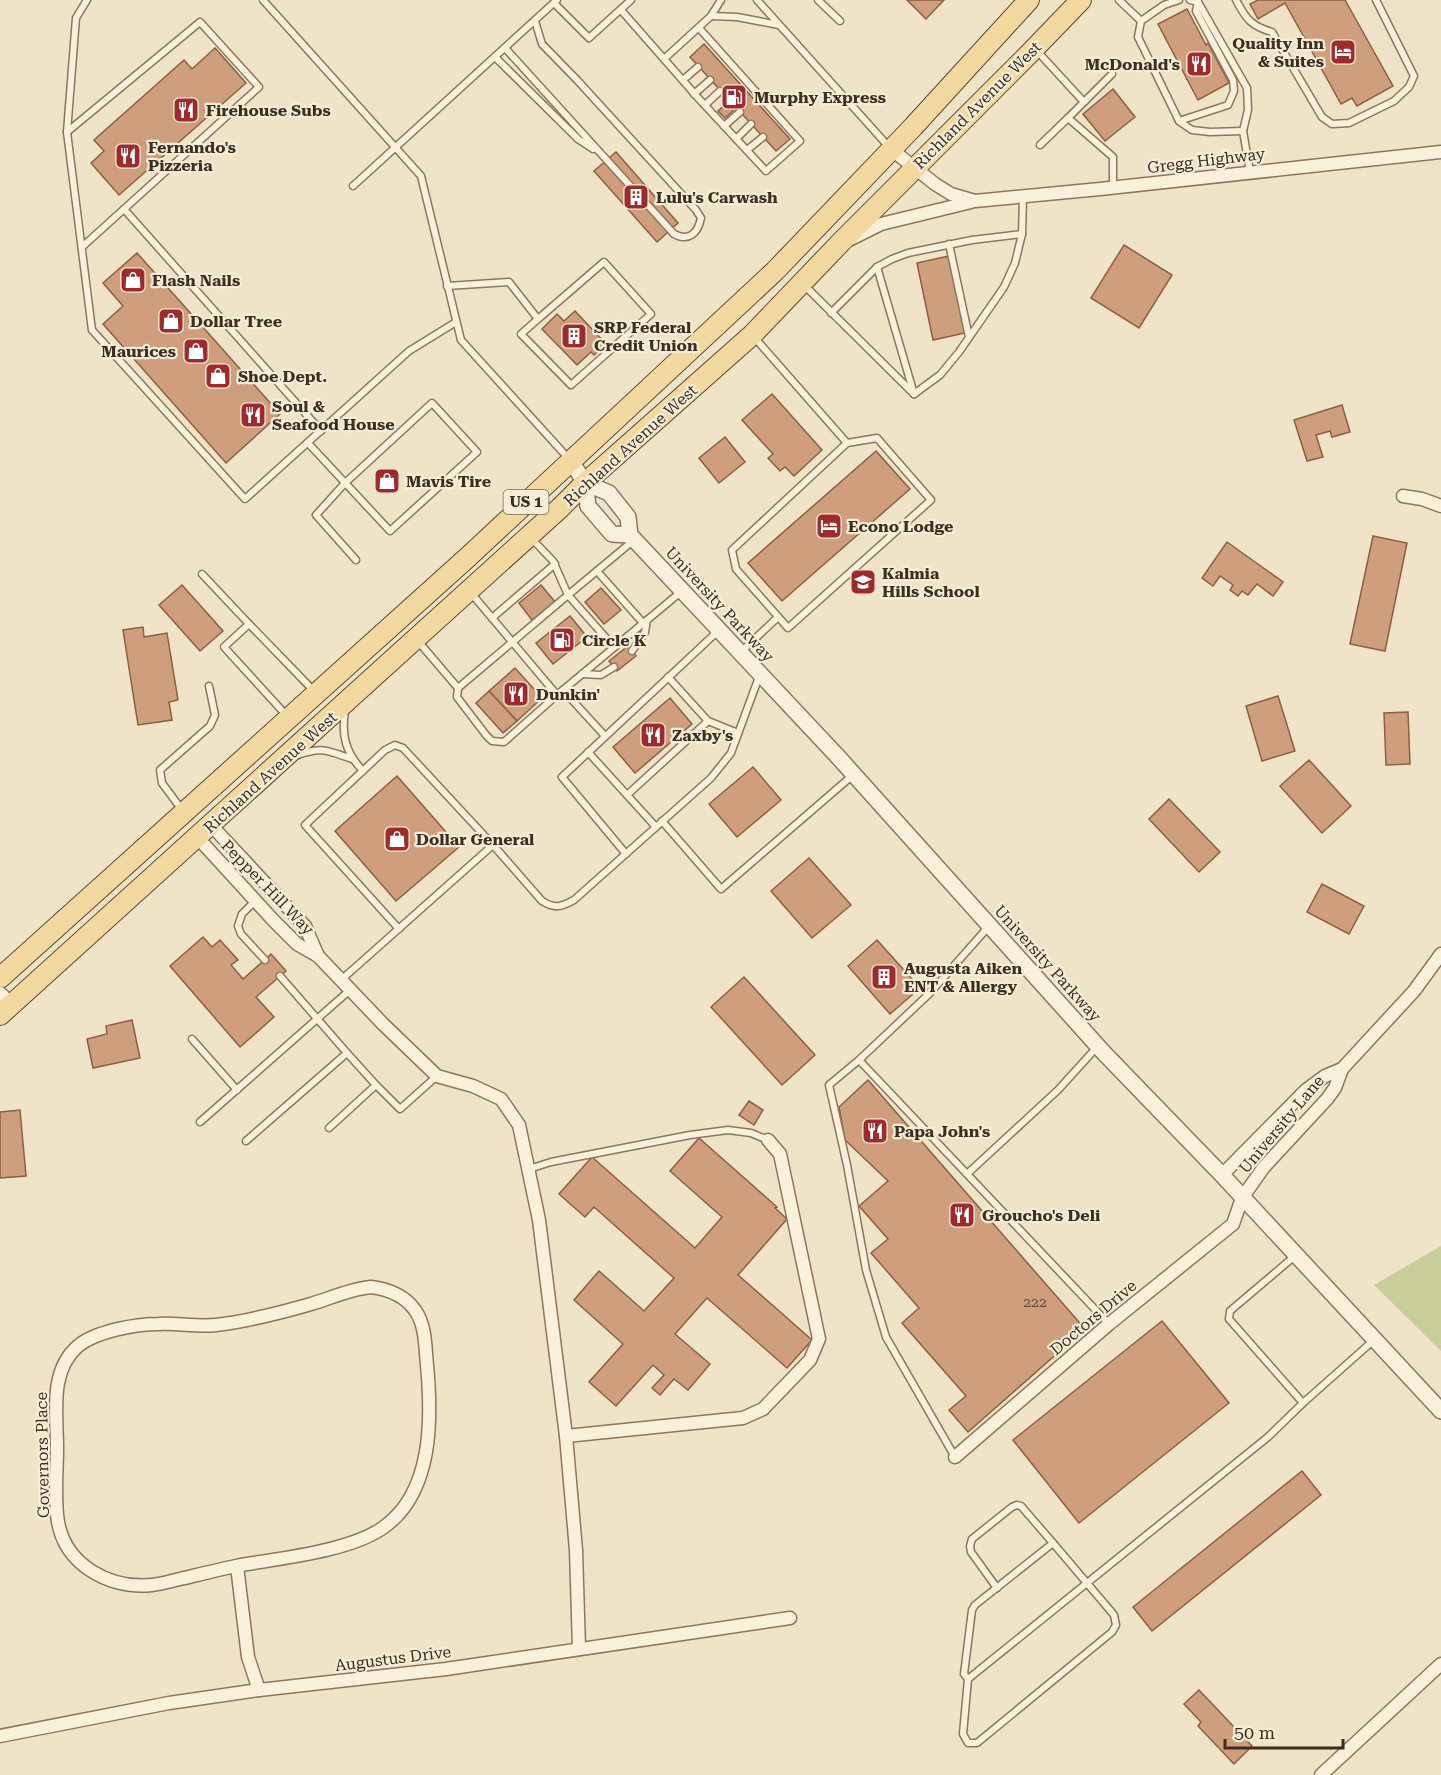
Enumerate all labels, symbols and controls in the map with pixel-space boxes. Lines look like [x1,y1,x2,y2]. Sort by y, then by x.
place label: Quality Inn & Suites [1232,34,1324,71]
hotel icon: Quality Inn & Suites [1328,37,1358,67]
street label: Richland Avenue West [910,38,1045,173]
restaurant icon: McDonald's [1184,49,1214,79]
place label: McDonald's [1085,55,1180,74]
fuel station icon: Murphy Express [719,82,749,112]
place label: Murphy Express [754,88,886,107]
restaurant icon: Firehouse Subs [171,95,201,125]
place label: Firehouse Subs [206,101,331,120]
place label: Fernando's Pizzeria [148,138,236,175]
restaurant icon: Fernando's Pizzeria [113,141,143,171]
street label: Gregg Highway [1146,144,1267,177]
building icon: Lulu's Carwash [621,182,651,212]
place label: Lulu's Carwash [656,188,778,207]
shop icon: Flash Nails [118,265,148,295]
place label: Flash Nails [152,271,240,290]
shop icon: Dollar Tree [156,306,186,336]
place label: Dollar Tree [190,312,282,331]
place label: SRP Federal Credit Union [594,318,698,355]
building icon: SRP Federal Credit Union [559,321,589,351]
shop icon: Maurices [181,336,211,366]
place label: Maurices [101,342,176,361]
shop icon: Shoe Dept. [203,361,233,391]
place label: Shoe Dept. [238,367,327,386]
street label: Richland Avenue West [560,380,701,510]
place label: Soul & Seafood House [272,397,395,434]
restaurant icon: Soul & Seafood House [238,400,268,430]
shop icon: Mavis Tire [372,466,402,496]
place label: Mavis Tire [406,472,491,491]
road number: US 1 [504,490,548,514]
hotel icon: Econo Lodge [814,511,844,541]
place label: Econo Lodge [848,517,953,536]
street label: University Parkway [661,543,778,666]
place label: Kalmia Hills School [882,564,980,601]
school or university icon: Kalmia Hills School [848,567,878,597]
fuel station icon: Circle K [547,625,577,655]
place label: Circle K [582,631,647,650]
restaurant icon: Dunkin' [501,679,531,709]
place label: Dunkin' [536,685,600,704]
street label: Richland Avenue West [200,707,341,837]
restaurant icon: Zaxby's [638,720,668,750]
place label: Zaxby's [672,726,733,745]
shop icon: Dollar General [382,824,412,854]
place label: Dollar General [416,830,535,849]
street label: Pepper Hill Way [217,836,318,939]
street label: University Parkway [990,901,1105,1026]
place label: Augusta Aiken ENT & Allergy [904,959,1022,996]
building icon: Augusta Aiken ENT & Allergy [869,962,899,992]
street label: University Lane [1235,1071,1328,1177]
restaurant icon: Papa John's [860,1116,890,1146]
place label: Papa John's [894,1122,990,1141]
restaurant icon: Groucho's Deli [947,1200,977,1230]
place label: Groucho's Deli [982,1206,1101,1225]
street label: Doctors Drive [1046,1276,1141,1359]
house number: 222 [1023,1294,1047,1310]
street label: Governors Place [32,1391,53,1518]
street label: Augustus Drive [334,1642,453,1675]
scale bar [1225,1712,1344,1750]
text: 50 m [1234,1722,1275,1743]

